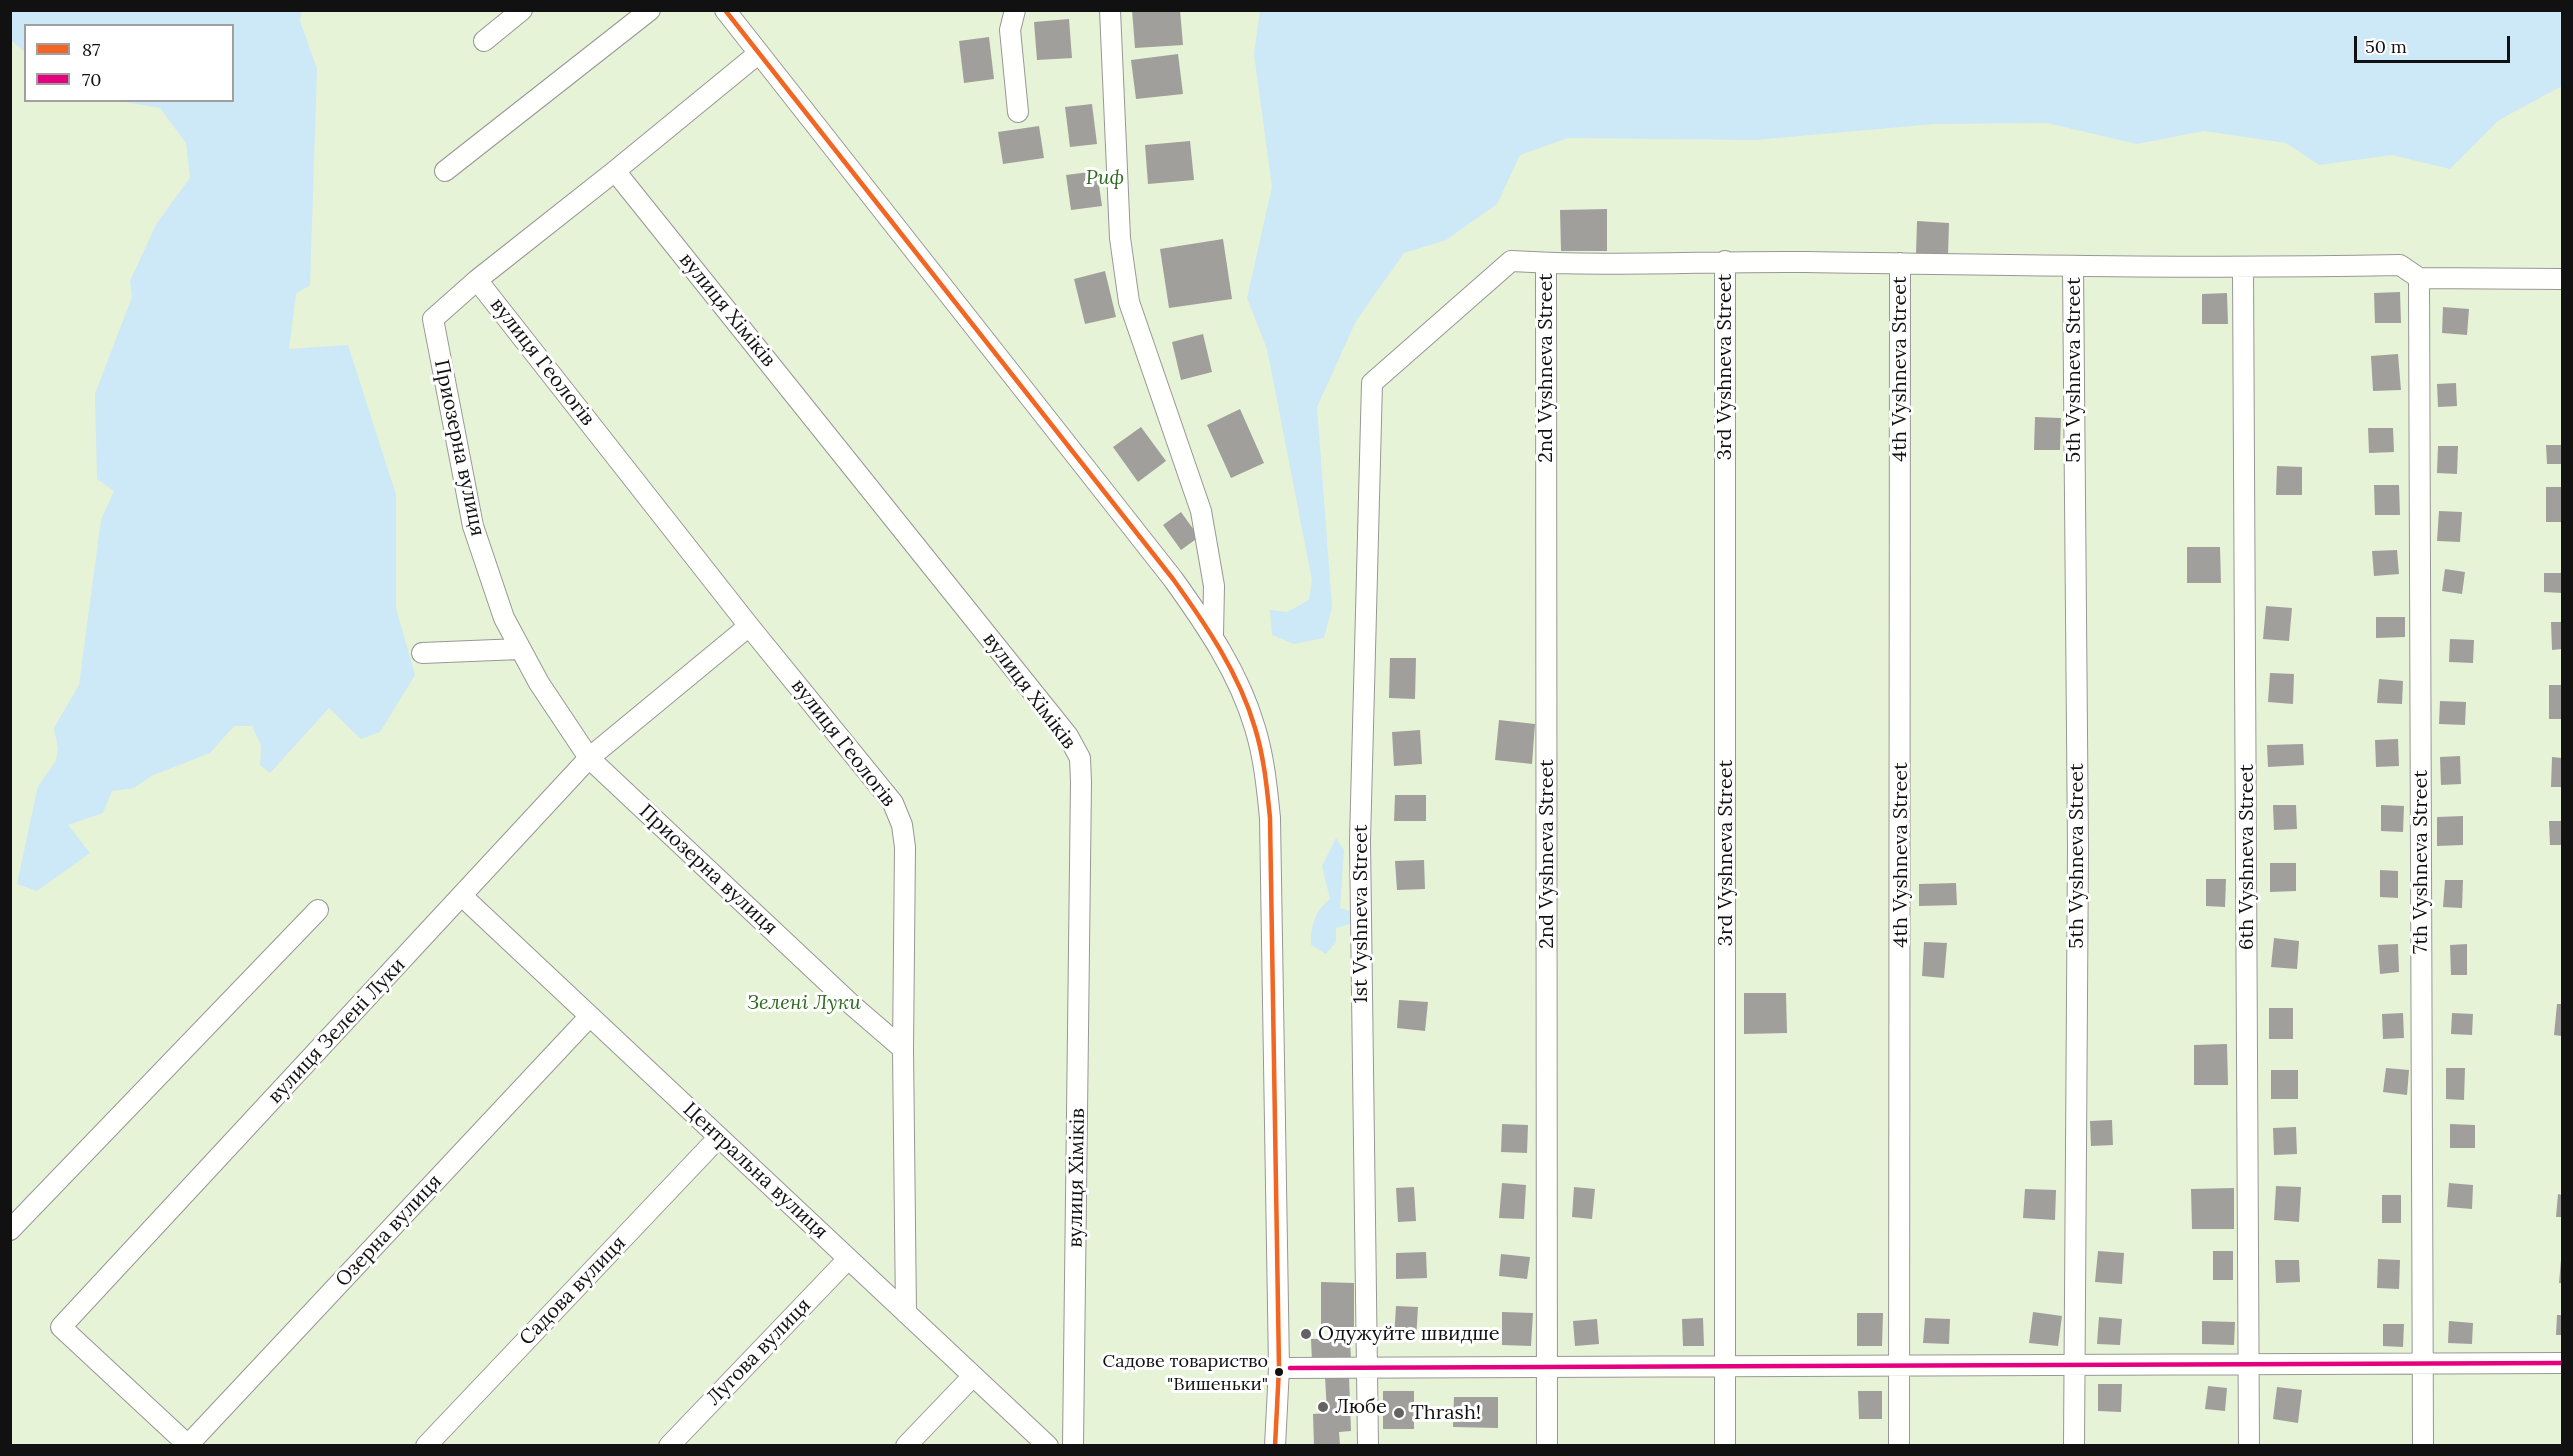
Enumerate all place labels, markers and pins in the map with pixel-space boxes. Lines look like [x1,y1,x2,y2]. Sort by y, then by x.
place label: Одужуйте швидше [1318,1322,1500,1346]
marker: Одужуйте швидше [1299,1327,1313,1341]
place label: Садове товариство "Вишеньки" [1103,1351,1268,1394]
marker: Садове товариство "Вишеньки" [1273,1366,1285,1378]
place label: Любе [1335,1395,1387,1419]
marker: Любе [1316,1400,1330,1414]
place label: Thrash! [1411,1401,1481,1425]
marker: Thrash! [1392,1406,1406,1420]

